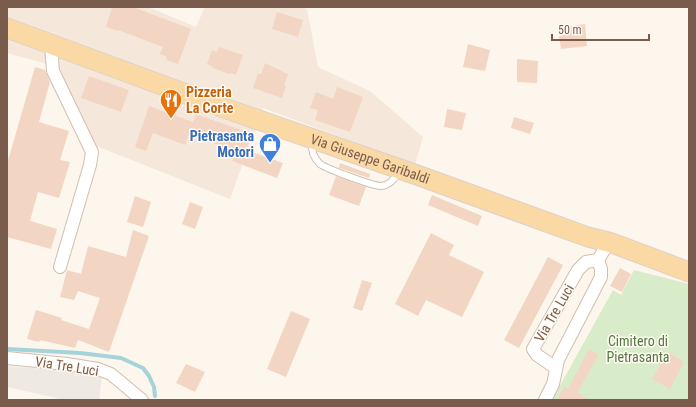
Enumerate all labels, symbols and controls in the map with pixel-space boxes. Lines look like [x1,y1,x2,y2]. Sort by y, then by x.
scale bar [552,16,649,42]
text: 50 m [558,23,582,37]
place label: Pizzeria La Corte [186,84,234,116]
restaurant icon: Pizzeria La Corte [158,87,184,120]
place label: Pietrasanta Motori [190,128,254,160]
shop icon: Pietrasanta Motori [257,131,283,164]
street label: Via Giuseppe Garibaldi [308,131,432,187]
street label: Via Tre Luci [531,281,577,345]
park label: Cimitero di Pietrasanta [606,333,670,365]
street label: Via Tre Luci [34,353,100,379]

